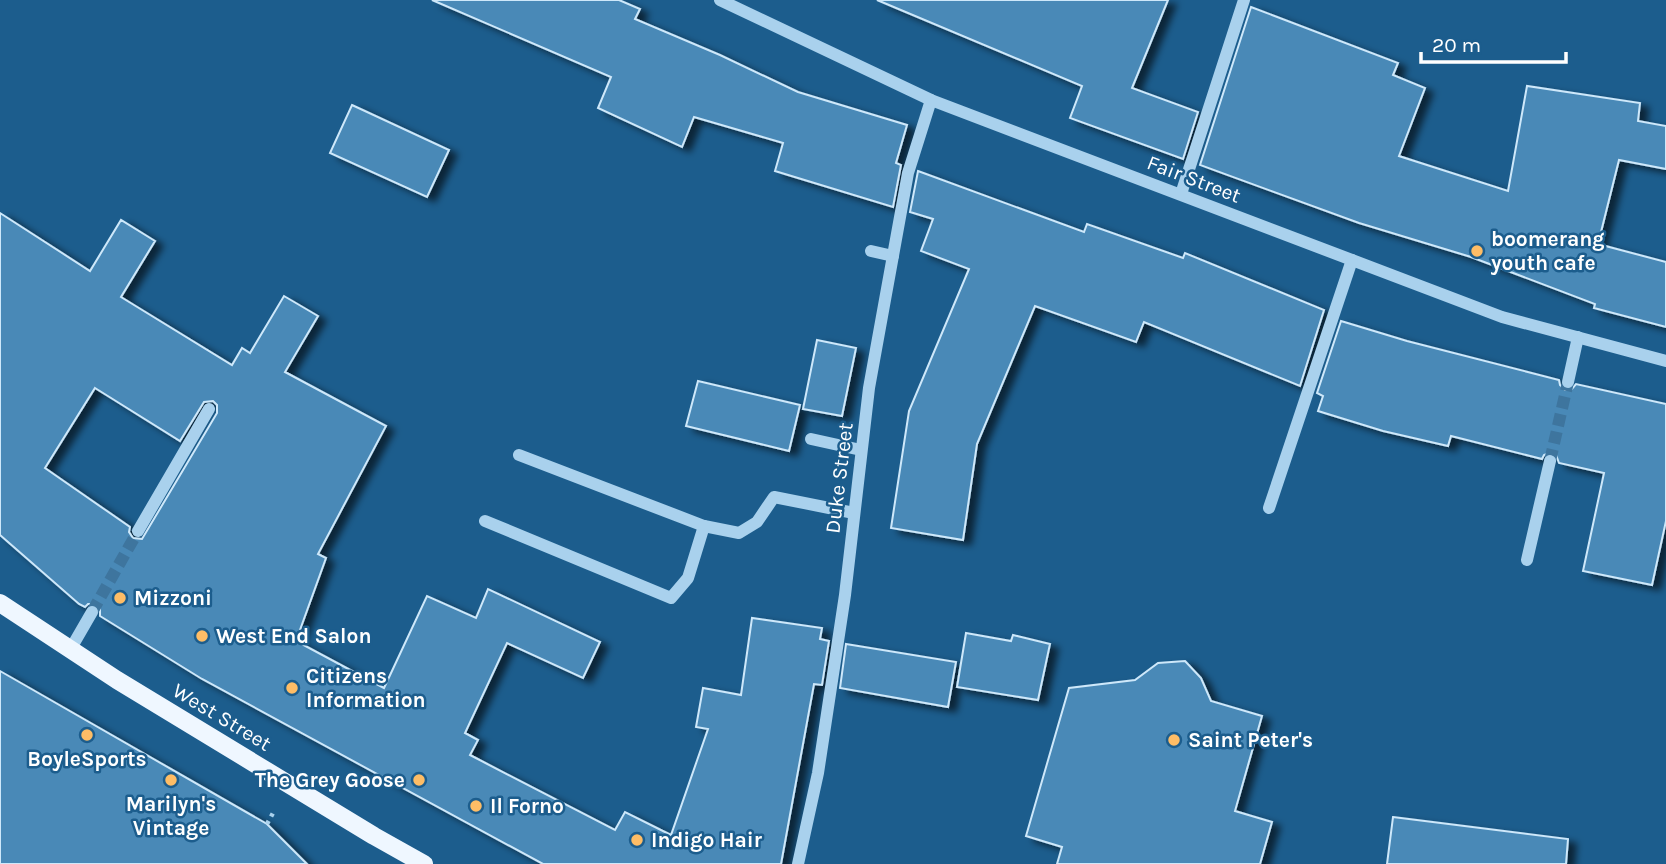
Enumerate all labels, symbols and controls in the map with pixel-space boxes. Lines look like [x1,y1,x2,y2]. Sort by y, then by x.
scale bar [1421,21,1566,65]
text: 20 m [1432,33,1481,57]
street label: Fair Street [1144,150,1244,208]
place label: boomerang youth cafe [1491,227,1605,275]
marker: boomerang youth cafe [1469,243,1485,259]
street label: Duke Street [820,421,858,535]
place label: Mizzoni [134,586,212,610]
marker: Mizzoni [112,590,128,606]
place label: West End Salon [216,624,371,648]
marker: West End Salon [194,628,210,644]
place label: Citizens Information [306,664,426,712]
street label: West Street [168,678,276,756]
marker: Citizens Information [284,680,300,696]
marker: BoyleSports [79,727,95,743]
place label: Saint Peter's [1188,728,1313,752]
marker: Saint Peter's [1166,732,1182,748]
place label: BoyleSports [27,747,147,771]
place label: The Grey Goose [255,768,405,792]
marker: Marilyn's Vintage [163,772,179,788]
marker: The Grey Goose [411,772,427,788]
place label: Marilyn's Vintage [126,792,216,840]
place label: Il Forno [490,794,564,818]
marker: Il Forno [468,798,484,814]
place label: Indigo Hair [651,828,763,852]
marker: Indigo Hair [629,832,645,848]

